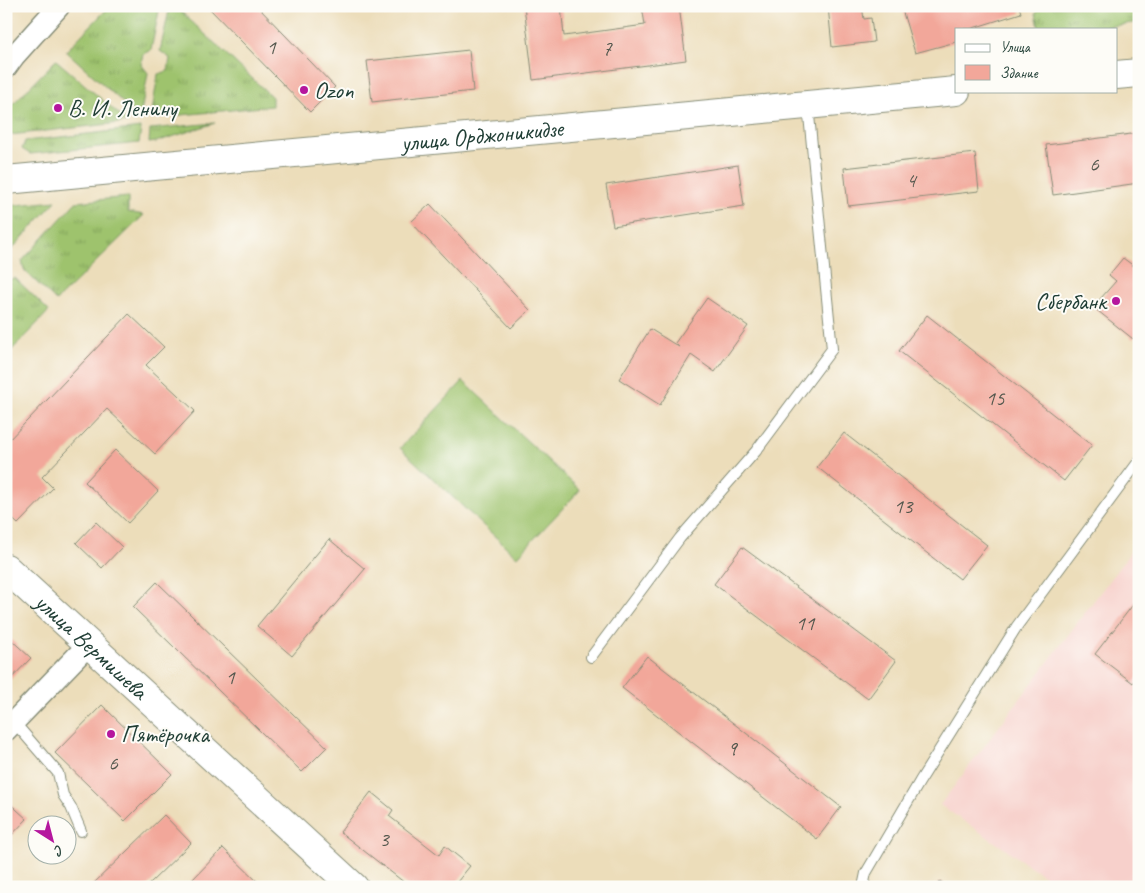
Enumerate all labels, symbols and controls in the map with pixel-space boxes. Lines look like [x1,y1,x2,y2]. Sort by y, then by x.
legend [955,28,1118,92]
house number: 1 [266,34,277,60]
house number: 7 [602,35,613,61]
text: Улица [1000,38,1031,57]
text: Здание [1000,64,1039,83]
place label: Ozon [314,75,354,105]
marker: Ozon [298,84,310,96]
place label: В. И. Ленину [68,93,179,123]
marker: В. И. Ленину [52,102,64,114]
street label: улица Орджоникидзе [398,113,566,158]
house number: 6 [1089,151,1099,177]
house number: 4 [906,167,918,193]
place label: Сбербанк [1035,286,1108,316]
marker: Сбербанк [1110,295,1122,307]
house number: 15 [986,385,1006,411]
house number: 13 [894,493,914,519]
street label: улица Вермишева [27,586,155,707]
house number: 11 [796,610,816,636]
house number: 1 [225,664,236,690]
place label: Пятёрочка [121,719,210,749]
marker: Пятёрочка [105,728,117,740]
house number: 9 [727,735,738,761]
house number: 6 [108,750,118,776]
north arrow [28,816,78,866]
house number: 3 [379,826,390,852]
text: С [50,841,67,860]

